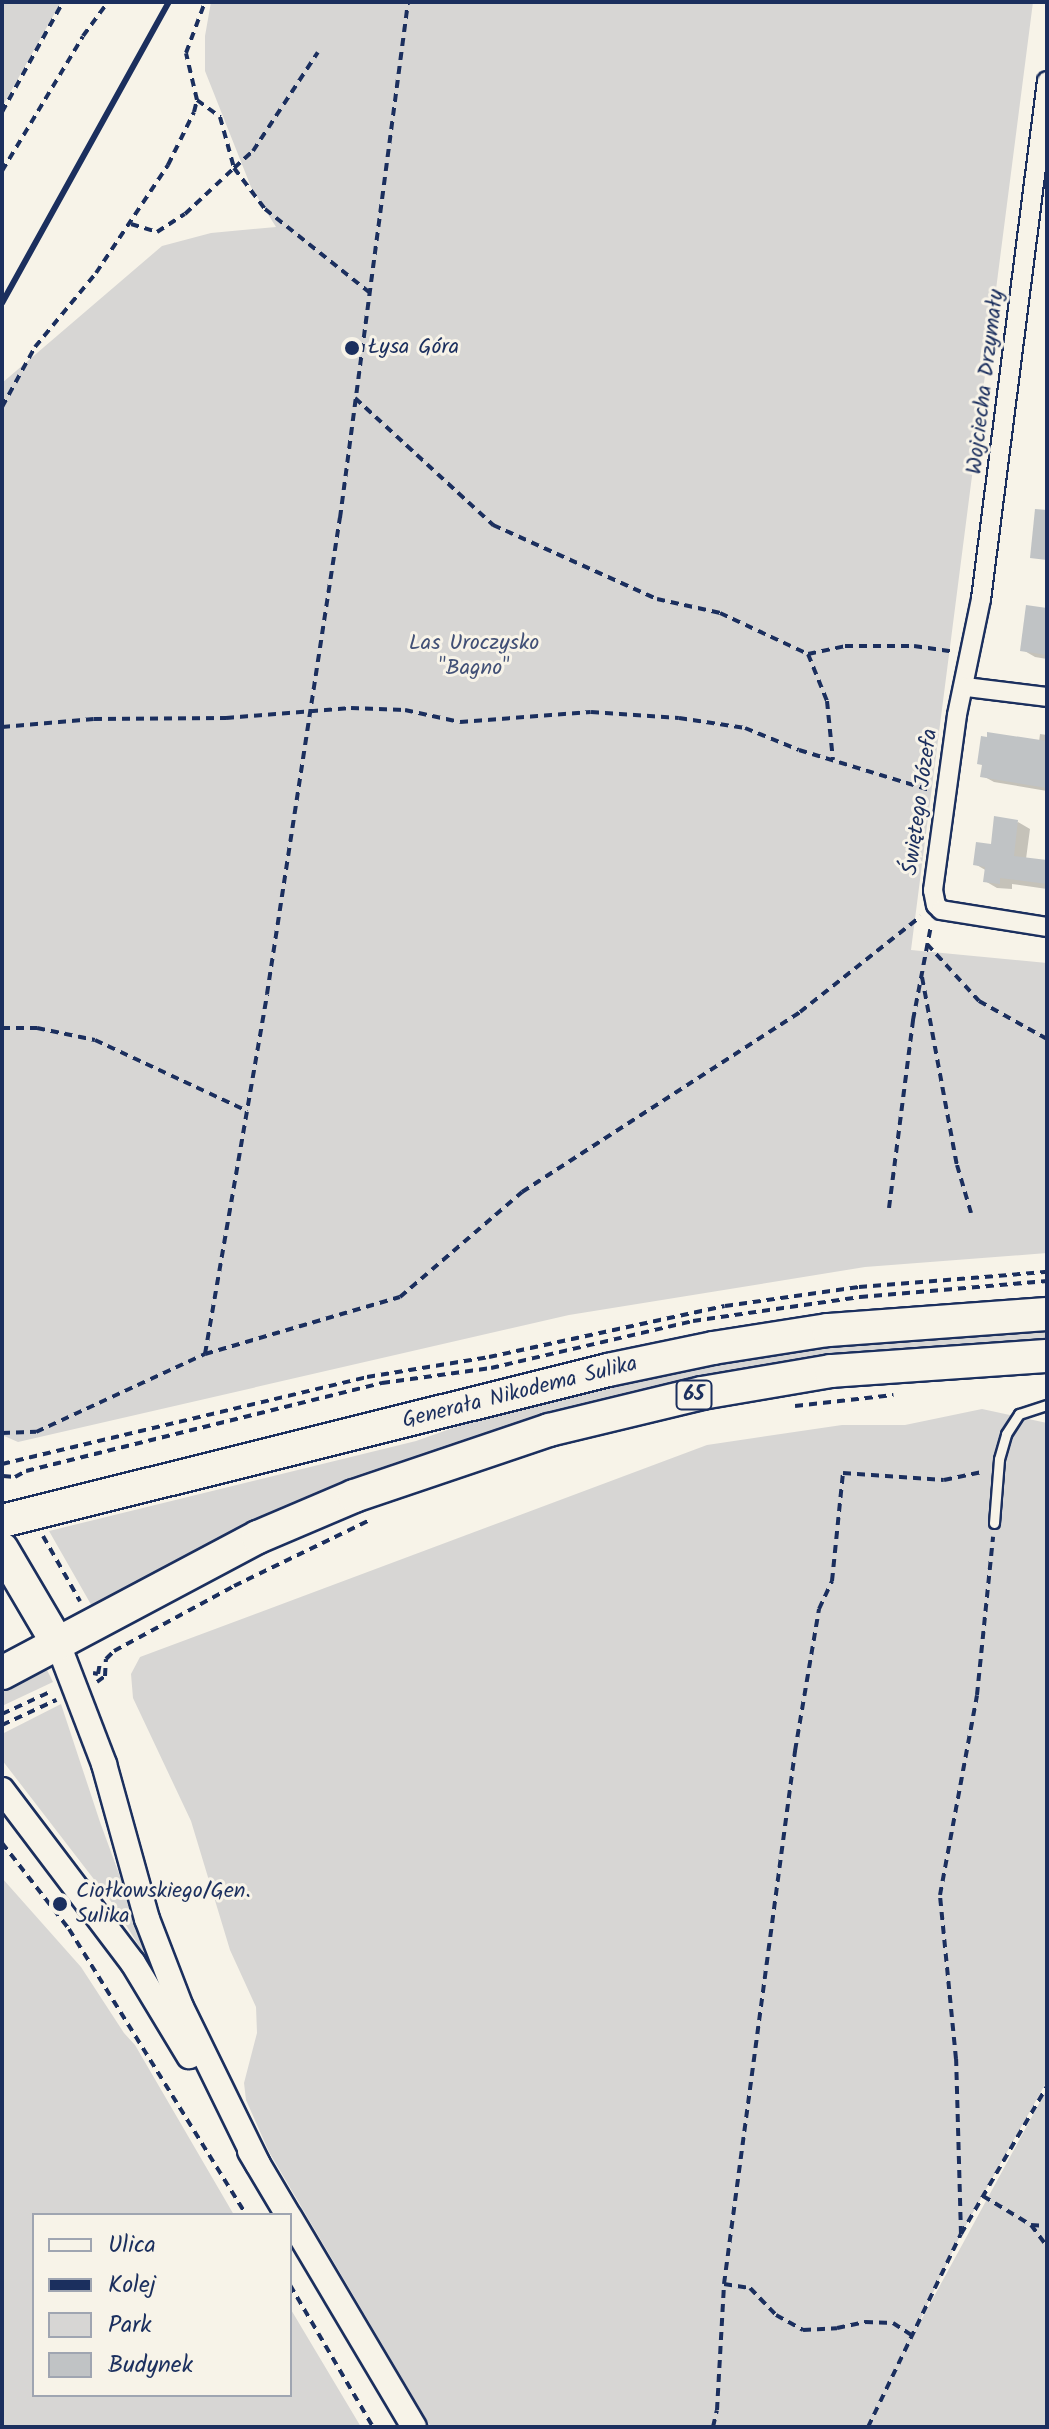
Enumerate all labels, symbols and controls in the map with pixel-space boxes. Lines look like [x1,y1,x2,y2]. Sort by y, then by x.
street label: Wojciecha Drzymały [962,288,1010,476]
place label: Łysa Góra [368,335,459,361]
marker: Łysa Góra [343,339,361,357]
park label: Las Uroczysko "Bagno" [409,630,539,682]
street label: Świętego Józefa [898,727,944,877]
street label: Generała Nikodema Sulika [400,1351,640,1435]
road number: 65 [674,1379,714,1411]
place label: Ciołkowskiego/Gen. Sulika [76,1878,251,1930]
marker: Ciołkowskiego/Gen. Sulika [51,1895,69,1913]
legend [32,2213,292,2397]
text: Ulica [108,2226,156,2265]
text: Kolej [108,2266,156,2305]
text: Park [108,2306,152,2345]
text: Budynek [108,2346,193,2385]

